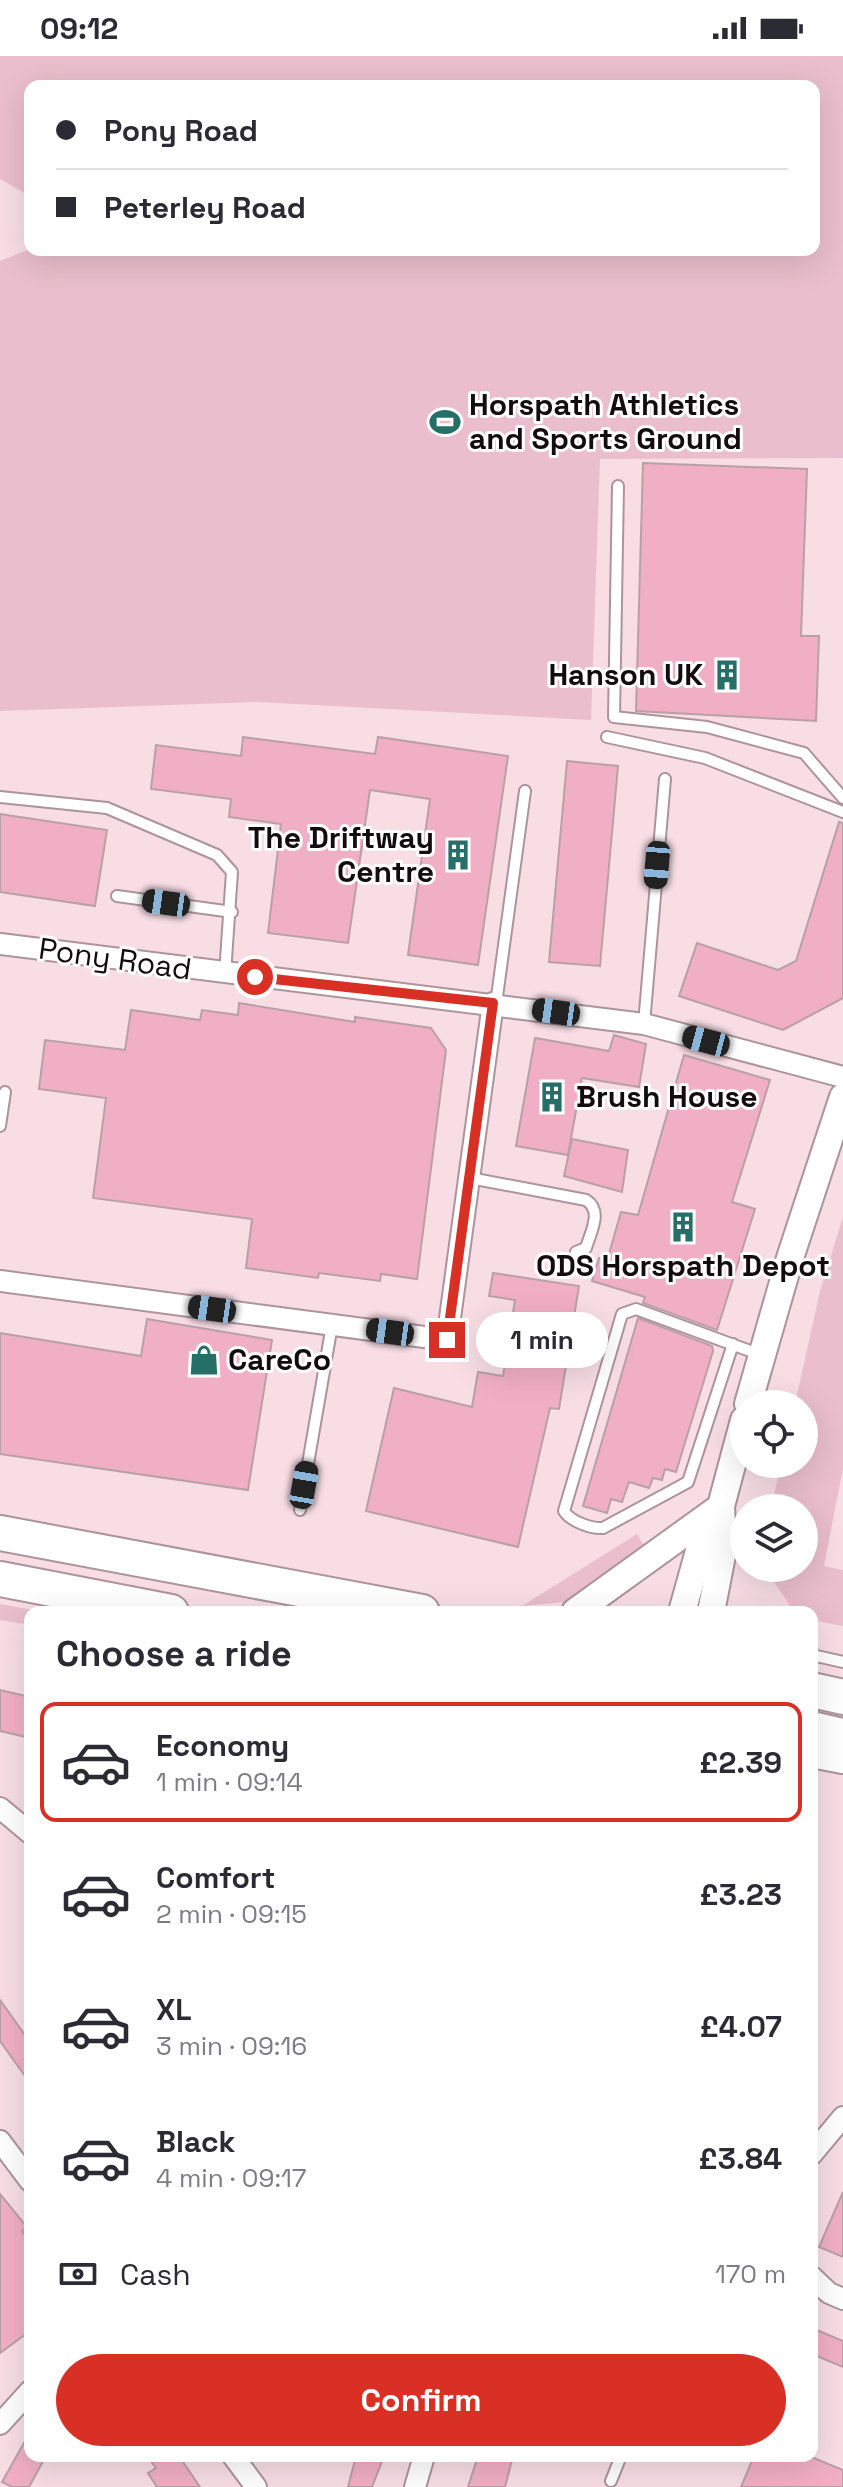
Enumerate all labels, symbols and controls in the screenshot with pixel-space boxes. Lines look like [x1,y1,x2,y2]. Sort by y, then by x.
text: 09:12 [40,9,118,48]
text: Pony Road [104,111,258,150]
text: Peterley Road [104,188,306,227]
place label: Horspath Athletics and Sports Ground [469,385,742,458]
sports icon: Horspath Athletics and Sports Ground [428,405,462,439]
place label: Hanson UK [548,655,703,694]
building icon: Hanson UK [710,658,744,692]
place label: The Driftway Centre [248,818,434,891]
building icon: The Driftway Centre [441,838,475,872]
car [643,840,671,890]
car [141,888,191,918]
street label: Pony Road [36,928,194,989]
route start [237,959,273,995]
car [531,997,581,1027]
car [680,1023,732,1059]
place label: Brush House [576,1077,758,1116]
building icon: Brush House [535,1080,569,1114]
building icon: ODS Horspath Depot [666,1210,700,1244]
place label: ODS Horspath Depot [536,1246,830,1285]
car [187,1294,237,1324]
callout: 1 min [475,1312,607,1368]
car [365,1317,415,1347]
route end [429,1322,465,1358]
text: 1 min [510,1323,574,1357]
place label: CareCo [228,1340,331,1379]
shop icon: CareCo [187,1343,221,1377]
map controls [730,1390,818,1582]
button: locate [730,1390,818,1478]
car [288,1459,320,1511]
button: layers [730,1494,818,1582]
text: Choose a ride [56,1631,292,1677]
icon: car [60,1726,132,1798]
text: Economy [156,1726,289,1765]
text: £2.39 [699,1743,782,1782]
text: 1 min · 09:14 [156,1765,303,1799]
icon: car [60,1858,132,1930]
text: Comfort [156,1858,275,1897]
text: £3.23 [700,1875,782,1914]
text: 2 min · 09:15 [156,1897,307,1931]
icon: car [60,1990,132,2062]
text: XL [156,1990,192,2029]
text: £4.07 [700,2007,782,2046]
text: 3 min · 09:16 [156,2029,307,2063]
icon: car [60,2122,132,2194]
text: Black [156,2122,235,2161]
text: £3.84 [699,2139,782,2178]
text: 4 min · 09:17 [156,2161,307,2195]
icon: cash [56,2252,100,2296]
text: Cash [120,2255,191,2294]
text: 170 m [715,2257,786,2291]
button: Confirm [56,2354,786,2446]

